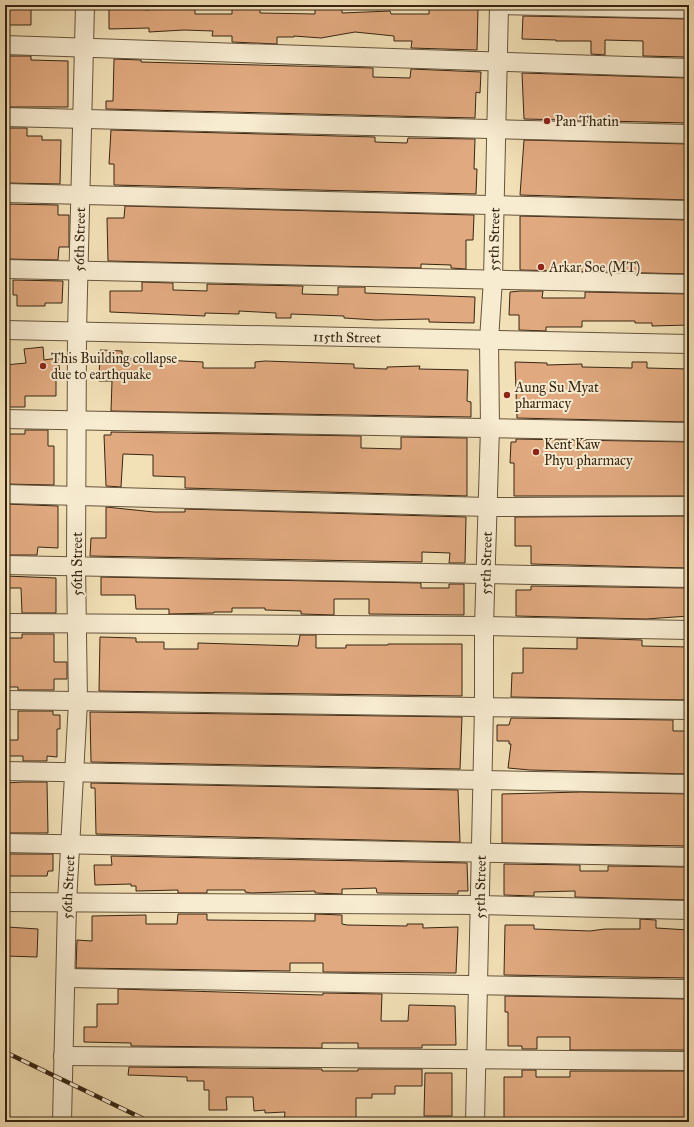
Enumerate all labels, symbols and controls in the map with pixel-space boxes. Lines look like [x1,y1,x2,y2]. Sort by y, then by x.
place label: Pan Thatin [555,113,619,130]
marker: Pan Thatin [542,116,552,126]
street label: 56th Street [70,207,89,272]
street label: 55th Street [485,207,504,271]
place label: Arkar Soe (MT) [548,259,640,277]
marker: Arkar Soe (MT) [536,262,546,272]
street label: 115th Street [313,328,381,347]
place label: This Building collapse due to earthquake [51,350,177,384]
marker: This Building collapse due to earthquake [38,361,48,371]
place label: Aung Su Myat pharmacy [514,379,599,412]
marker: Aung Su Myat pharmacy [502,390,512,400]
place label: Kent Kaw Phyu pharmacy [544,436,633,469]
marker: Kent Kaw Phyu pharmacy [531,447,541,457]
street label: 55th Street [477,531,496,595]
street label: 56th Street [69,532,86,596]
street label: 56th Street [59,855,79,919]
street label: 55th Street [471,855,490,919]

